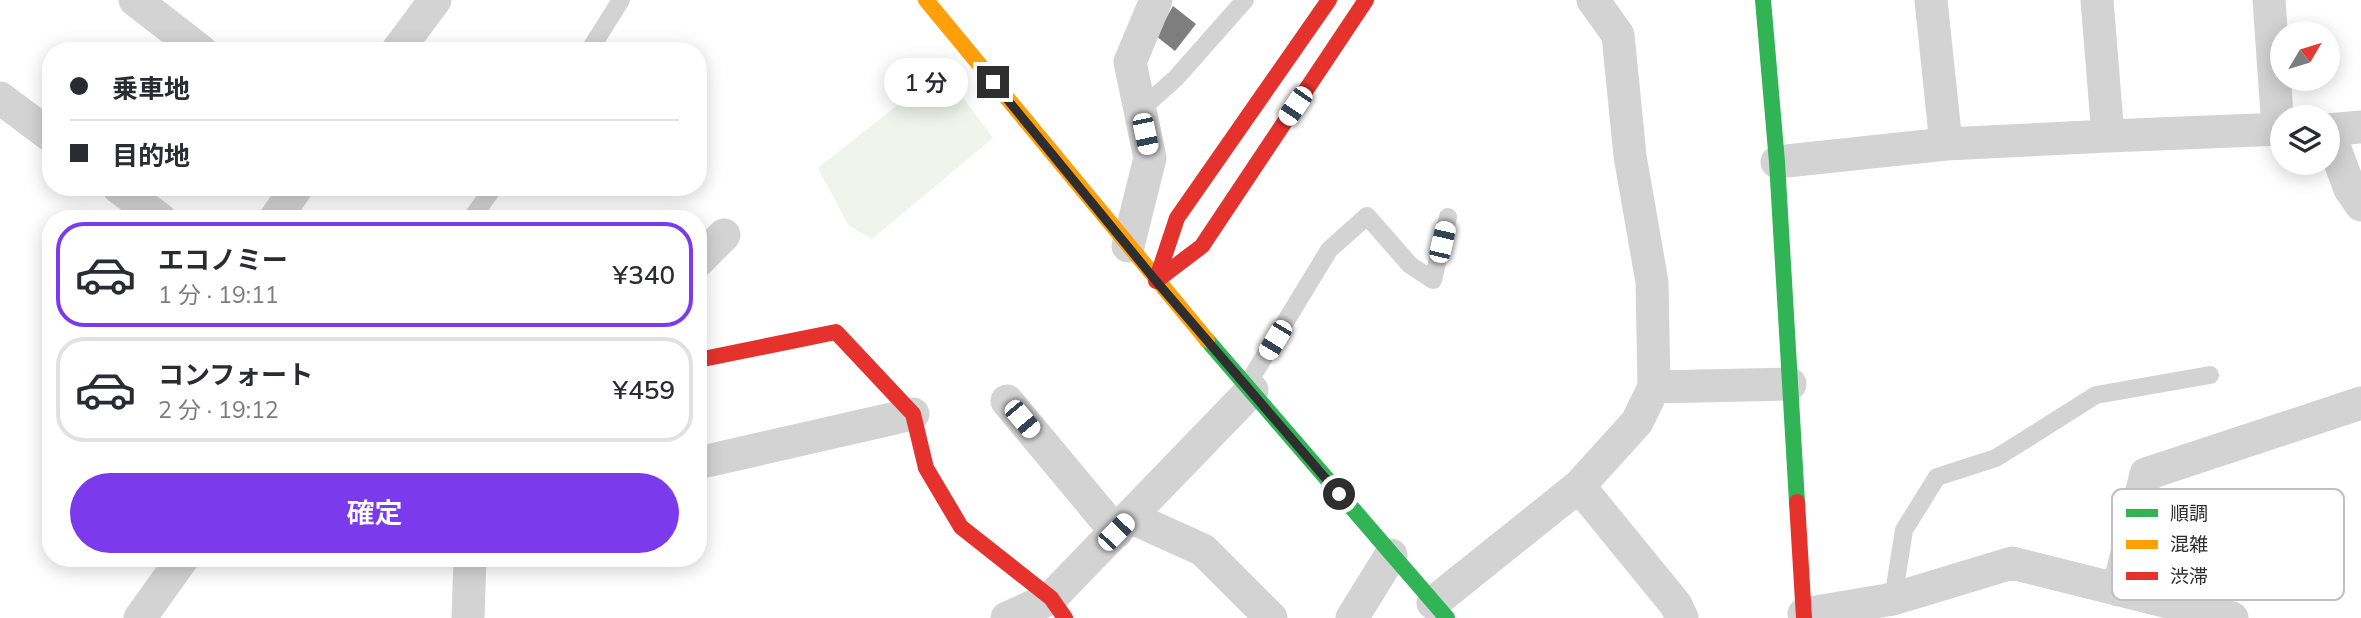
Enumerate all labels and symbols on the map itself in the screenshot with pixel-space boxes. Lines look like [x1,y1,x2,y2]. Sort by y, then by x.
north arrow [2270,21,2340,91]
callout: 1 分 [884,57,968,106]
route end [977,66,1009,98]
car [1275,83,1316,129]
car [1131,111,1160,157]
car [1428,219,1457,265]
car [1256,317,1295,363]
car [1001,396,1044,442]
route start [1323,478,1355,510]
legend [2112,489,2344,600]
text: 順調 [2170,501,2208,525]
car [1094,510,1139,554]
text: 混雑 [2170,532,2208,556]
text: 渋滞 [2170,564,2208,588]

